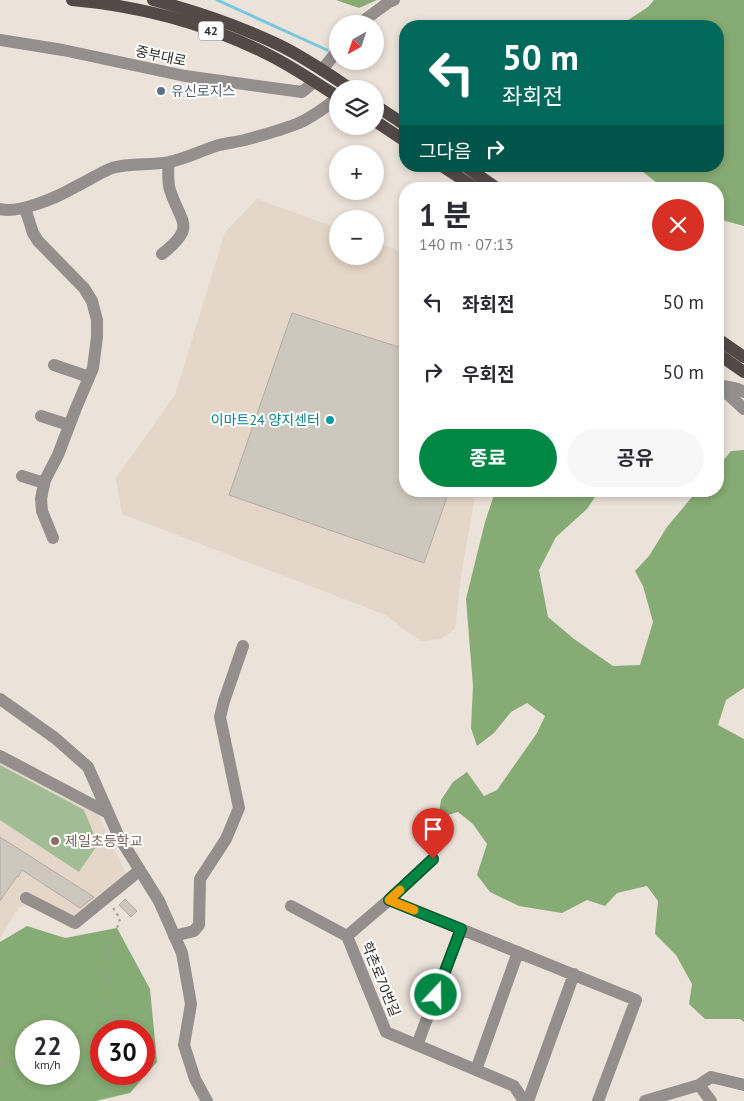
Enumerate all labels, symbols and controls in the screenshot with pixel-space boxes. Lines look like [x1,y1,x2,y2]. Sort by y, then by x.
north arrow [329,15,384,70]
map controls [329,15,384,265]
road number: 42 [198,22,224,40]
text: 50 m [502,34,579,80]
icon: left [419,40,484,105]
street label: 중부대로 [134,42,188,70]
button: layers [329,80,384,135]
place label: 유신로지스 [171,82,236,100]
text: 좌회전 [502,82,563,110]
marker: 유신로지스 [155,85,167,97]
icon: right [481,135,509,163]
text: 그다음 [419,139,471,163]
button: + [329,145,384,200]
text: 1 분 [419,195,471,234]
button: close [652,199,704,251]
button: − [329,210,384,265]
text: 140 m · 07:13 [419,234,514,254]
icon: left [419,288,447,316]
text: 50 m [663,290,704,314]
text: 좌회전 [462,292,514,316]
icon: right [419,358,447,386]
text: 50 m [663,360,704,384]
text: 우회전 [462,362,514,386]
place label: 이마트24 양지센터 [211,411,320,429]
marker: 이마트24 양지센터 [324,414,336,426]
button: 종료 [419,429,557,487]
button: 공유 [567,429,704,487]
pin [412,808,454,859]
icon: arrive [419,815,447,843]
place label: 제일초등학교 [65,832,142,850]
marker: 제일초등학교 [49,835,61,847]
street label: 학촌로70번길 [358,939,404,1019]
position arrow [409,968,461,1020]
speed limit sign: 30 [90,1020,155,1085]
text: 22 [33,1030,62,1062]
text: km/h [34,1057,61,1072]

